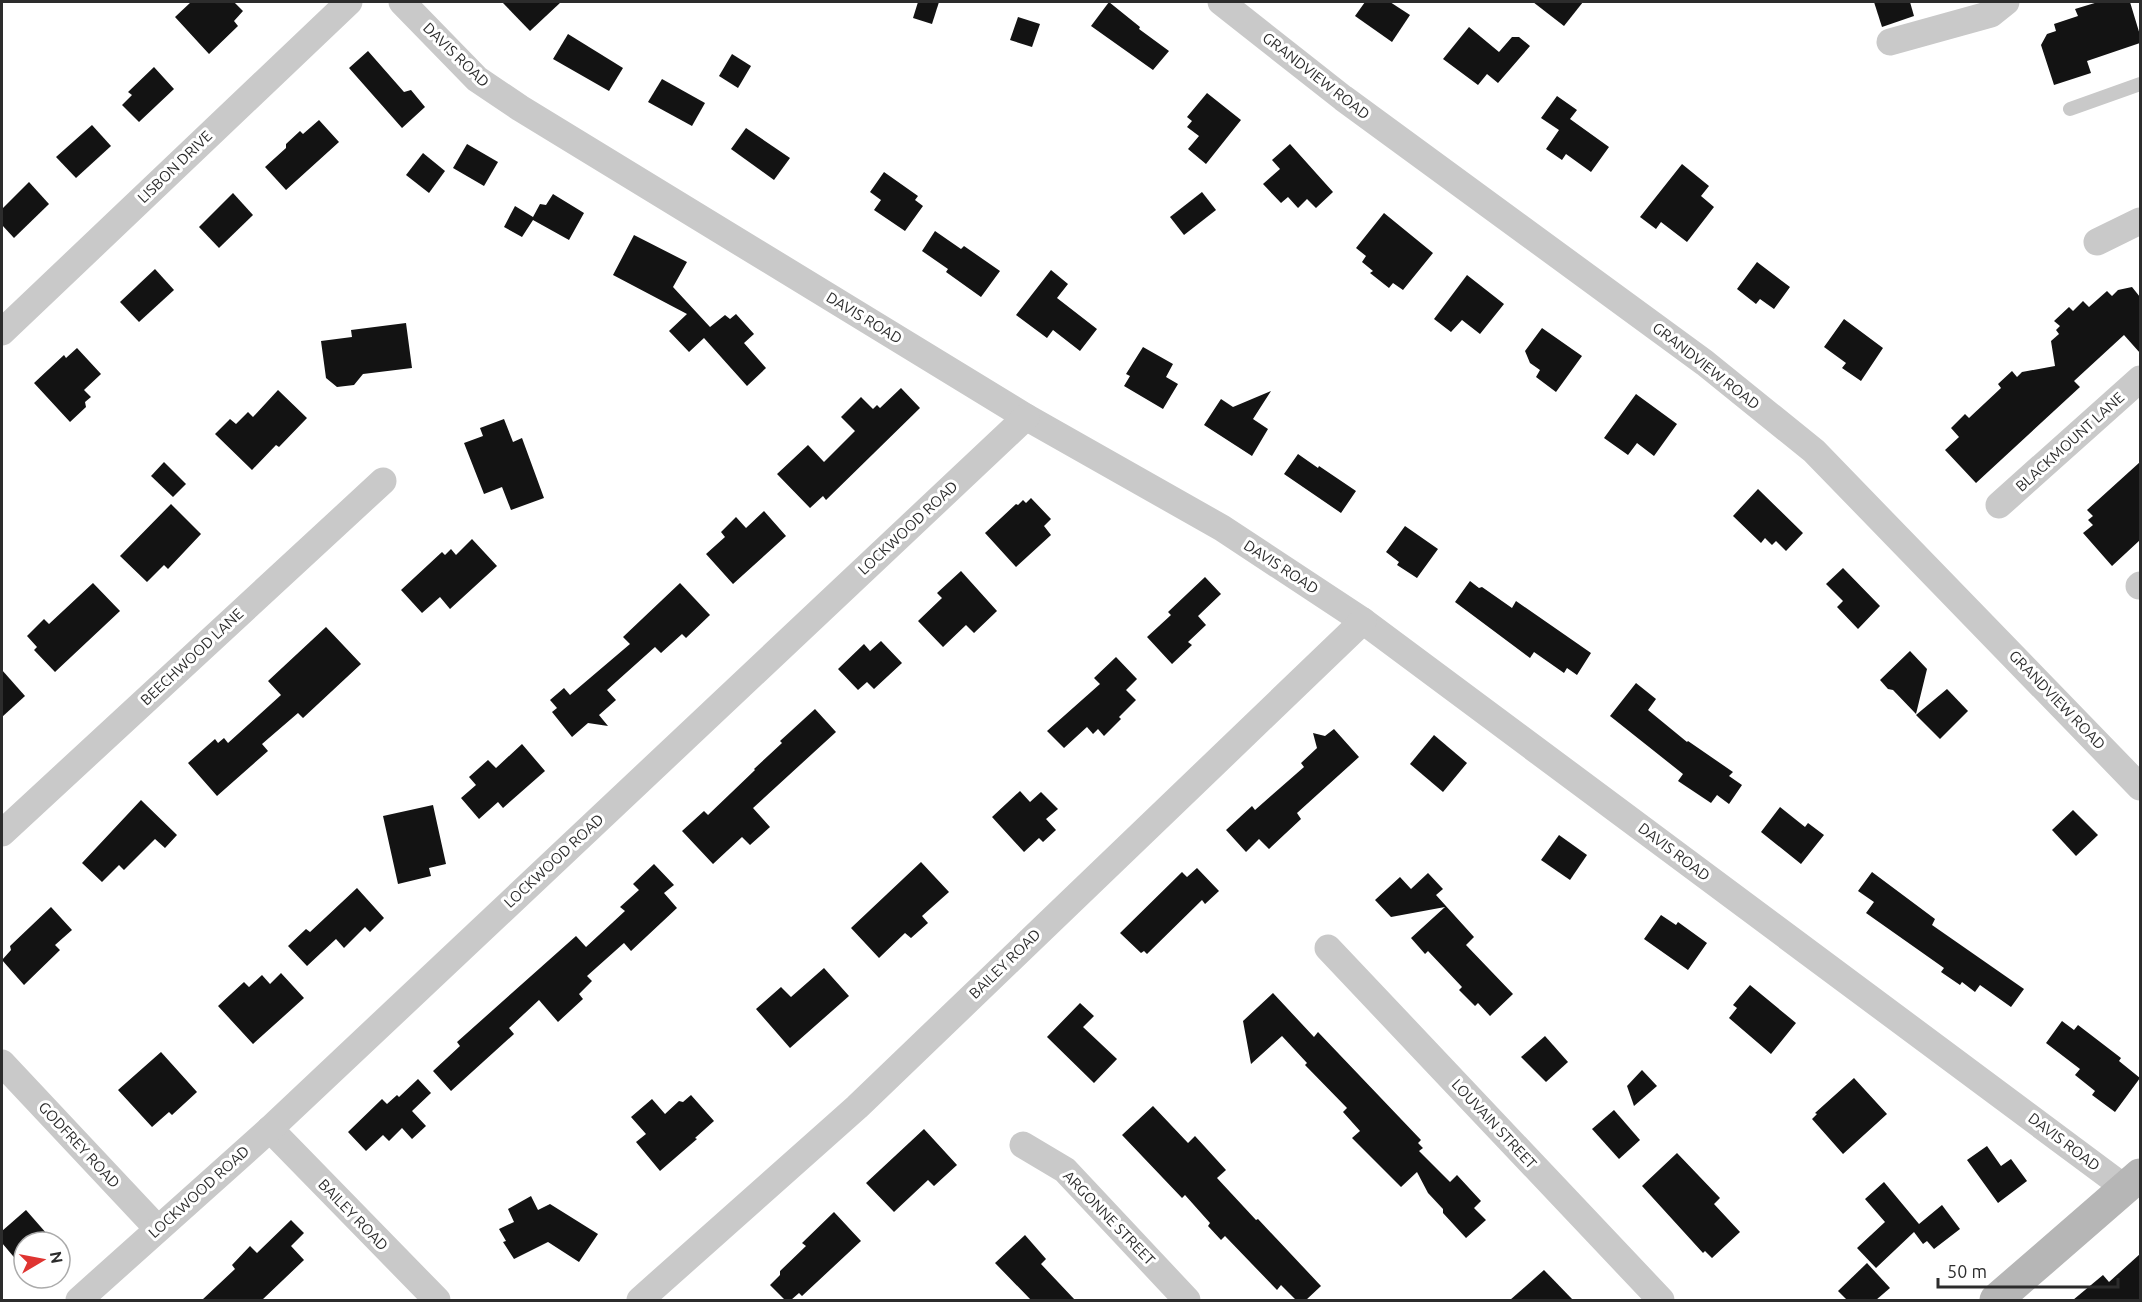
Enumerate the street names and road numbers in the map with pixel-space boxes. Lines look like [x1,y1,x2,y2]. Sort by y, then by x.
street label: DAVIS ROAD [420,19,493,90]
street label: GRANDVIEW ROAD [1260,29,1373,123]
street label: LISBON DRIVE [134,127,215,206]
street label: DAVIS ROAD [823,288,905,347]
street label: GRANDVIEW ROAD [1650,319,1763,413]
street label: BLACKMOUNT LANE [2012,389,2127,495]
street label: LOCKWOOD ROAD [854,477,961,578]
street label: DAVIS ROAD [1241,536,1322,597]
street label: BEECHWOOD LANE [137,605,246,709]
street label: GRANDVIEW ROAD [2006,647,2109,753]
street label: LOCKWOOD ROAD [500,810,607,911]
street label: DAVIS ROAD [1635,819,1713,884]
street label: BAILEY ROAD [965,925,1044,1002]
street label: LOUVAIN STREET [1449,1075,1541,1172]
street label: GODFREY ROAD [35,1098,123,1191]
street label: DAVIS ROAD [2025,1109,2103,1174]
street label: LOCKWOOD ROAD [145,1142,253,1241]
street label: ARGONNE STREET [1060,1167,1159,1269]
street label: BAILEY ROAD [315,1175,392,1254]

